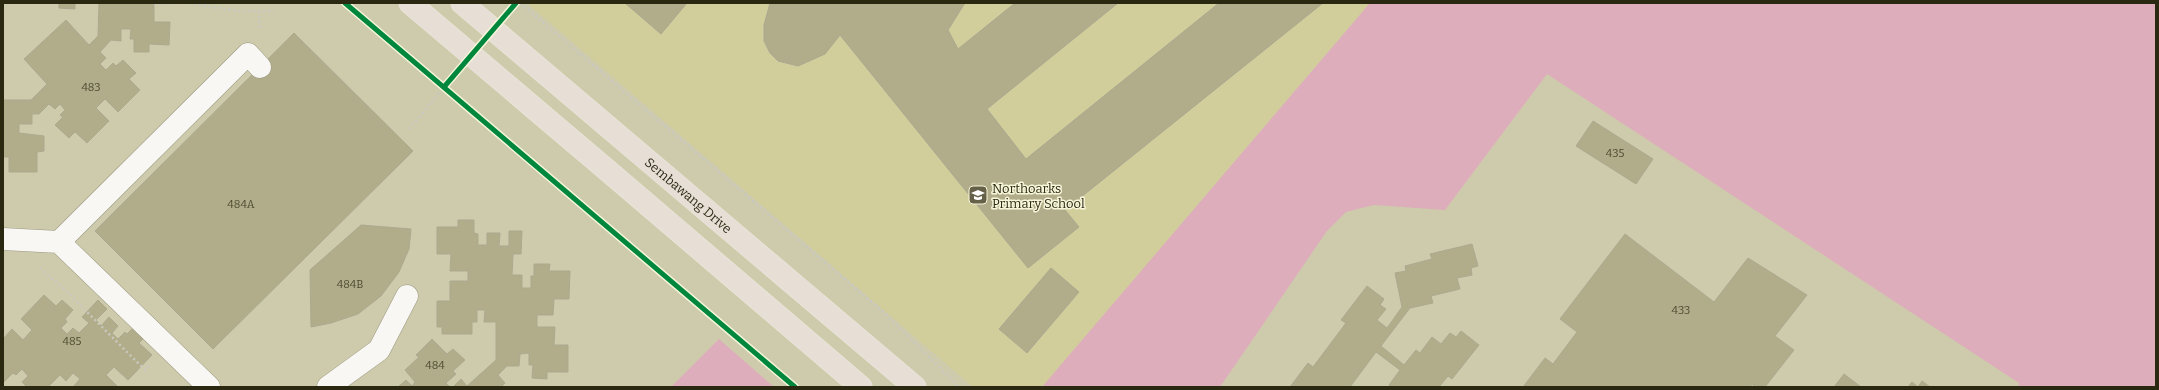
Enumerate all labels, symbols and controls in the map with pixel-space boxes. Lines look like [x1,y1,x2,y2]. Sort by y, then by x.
house number: 483 [81,81,101,94]
house number: 435 [1606,147,1624,160]
street label: Sembawang Drive [642,154,735,236]
place label: Northoarks Primary School [992,181,1085,211]
school or university icon: Northoarks Primary School [967,184,989,206]
house number: 484A [227,198,255,211]
house number: 484B [337,278,363,291]
house number: 433 [1672,304,1690,317]
house number: 485 [63,335,82,348]
house number: 484 [425,359,445,372]

